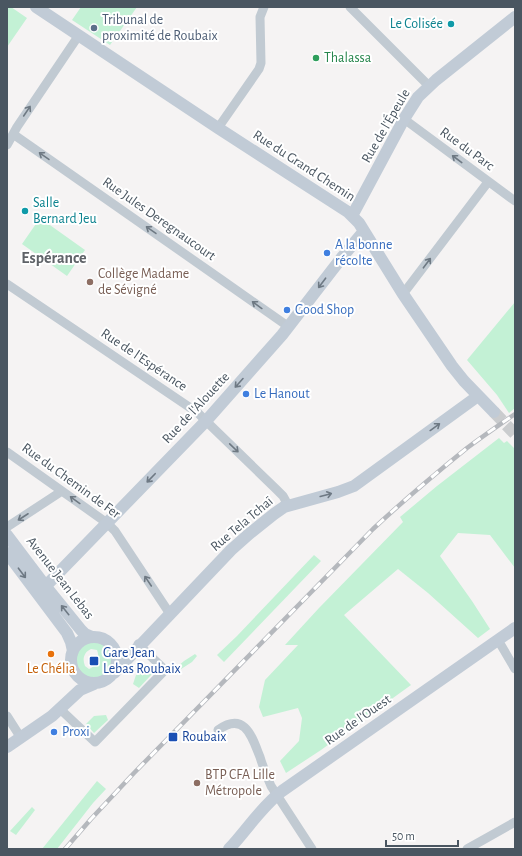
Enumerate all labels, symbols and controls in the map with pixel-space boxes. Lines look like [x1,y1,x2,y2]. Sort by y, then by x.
place label: Tribunal de proximité de Roubaix [102,13,218,43]
place label: Le Colisée [390,17,443,31]
marker: Le Colisée [446,19,456,29]
marker: Tribunal de proximité de Roubaix [89,23,99,33]
place label: Thalassa [324,51,372,65]
marker: Thalassa [311,53,321,63]
street label: Rue de l'Épeule [357,85,413,165]
one-way arrow [23,106,31,117]
street label: Rue du Parc [437,125,497,174]
street label: Rue du Grand Chemin [250,128,358,204]
one-way arrow [39,152,50,160]
one-way arrow [452,155,463,163]
street label: Rue Jules Deregnaucourt [100,175,218,264]
place label: Salle Bernard Jeu [33,196,97,226]
marker: Salle Bernard Jeu [20,206,30,216]
one-way arrow [145,226,156,234]
place label: A la bonne récolte [335,238,392,268]
marker: A la bonne récolte [322,248,332,258]
district label: Espérance [21,250,87,266]
one-way arrow [422,257,431,268]
place label: Collège Madame de Sévigné [98,267,189,297]
marker: Collège Madame de Sévigné [85,277,95,287]
one-way arrow [318,278,326,289]
one-way arrow [252,301,263,309]
place label: Good Shop [295,303,354,317]
marker: Good Shop [282,305,292,315]
street label: Rue de l'Espérance [98,326,190,394]
street label: Rue de l'Alouette [160,370,232,446]
one-way arrow [235,378,244,389]
place label: Le Hanout [254,387,310,401]
marker: Le Hanout [241,389,251,399]
one-way arrow [430,423,441,431]
street label: Rue du Chemin de Fer [19,441,123,522]
one-way arrow [229,443,239,453]
one-way arrow [146,473,155,483]
one-way arrow [319,491,332,499]
street label: Rue Tela Tchaï [208,494,276,554]
one-way arrow [70,496,81,505]
one-way arrow [17,513,29,521]
street label: Avenue Jean Lebas [24,534,96,622]
one-way arrow [18,568,26,579]
one-way arrow [144,576,152,587]
one-way arrow [60,605,69,615]
place label: Gare Jean Lebas Roubaix [103,646,181,676]
marker: Le Chélia [46,649,56,659]
marker: Gare Jean Lebas Roubaix [88,655,100,667]
place label: Le Chélia [27,662,76,676]
street label: Rue de l'Ouest [322,692,394,748]
place label: Proxi [62,725,90,739]
marker: Proxi [49,727,59,737]
place label: Roubaix [182,730,226,744]
marker: Roubaix [167,731,179,743]
place label: BTP CFA Lille Métropole [205,768,275,798]
marker: BTP CFA Lille Métropole [192,778,202,788]
scale bar [386,822,458,848]
text: 50 m [392,830,415,842]

